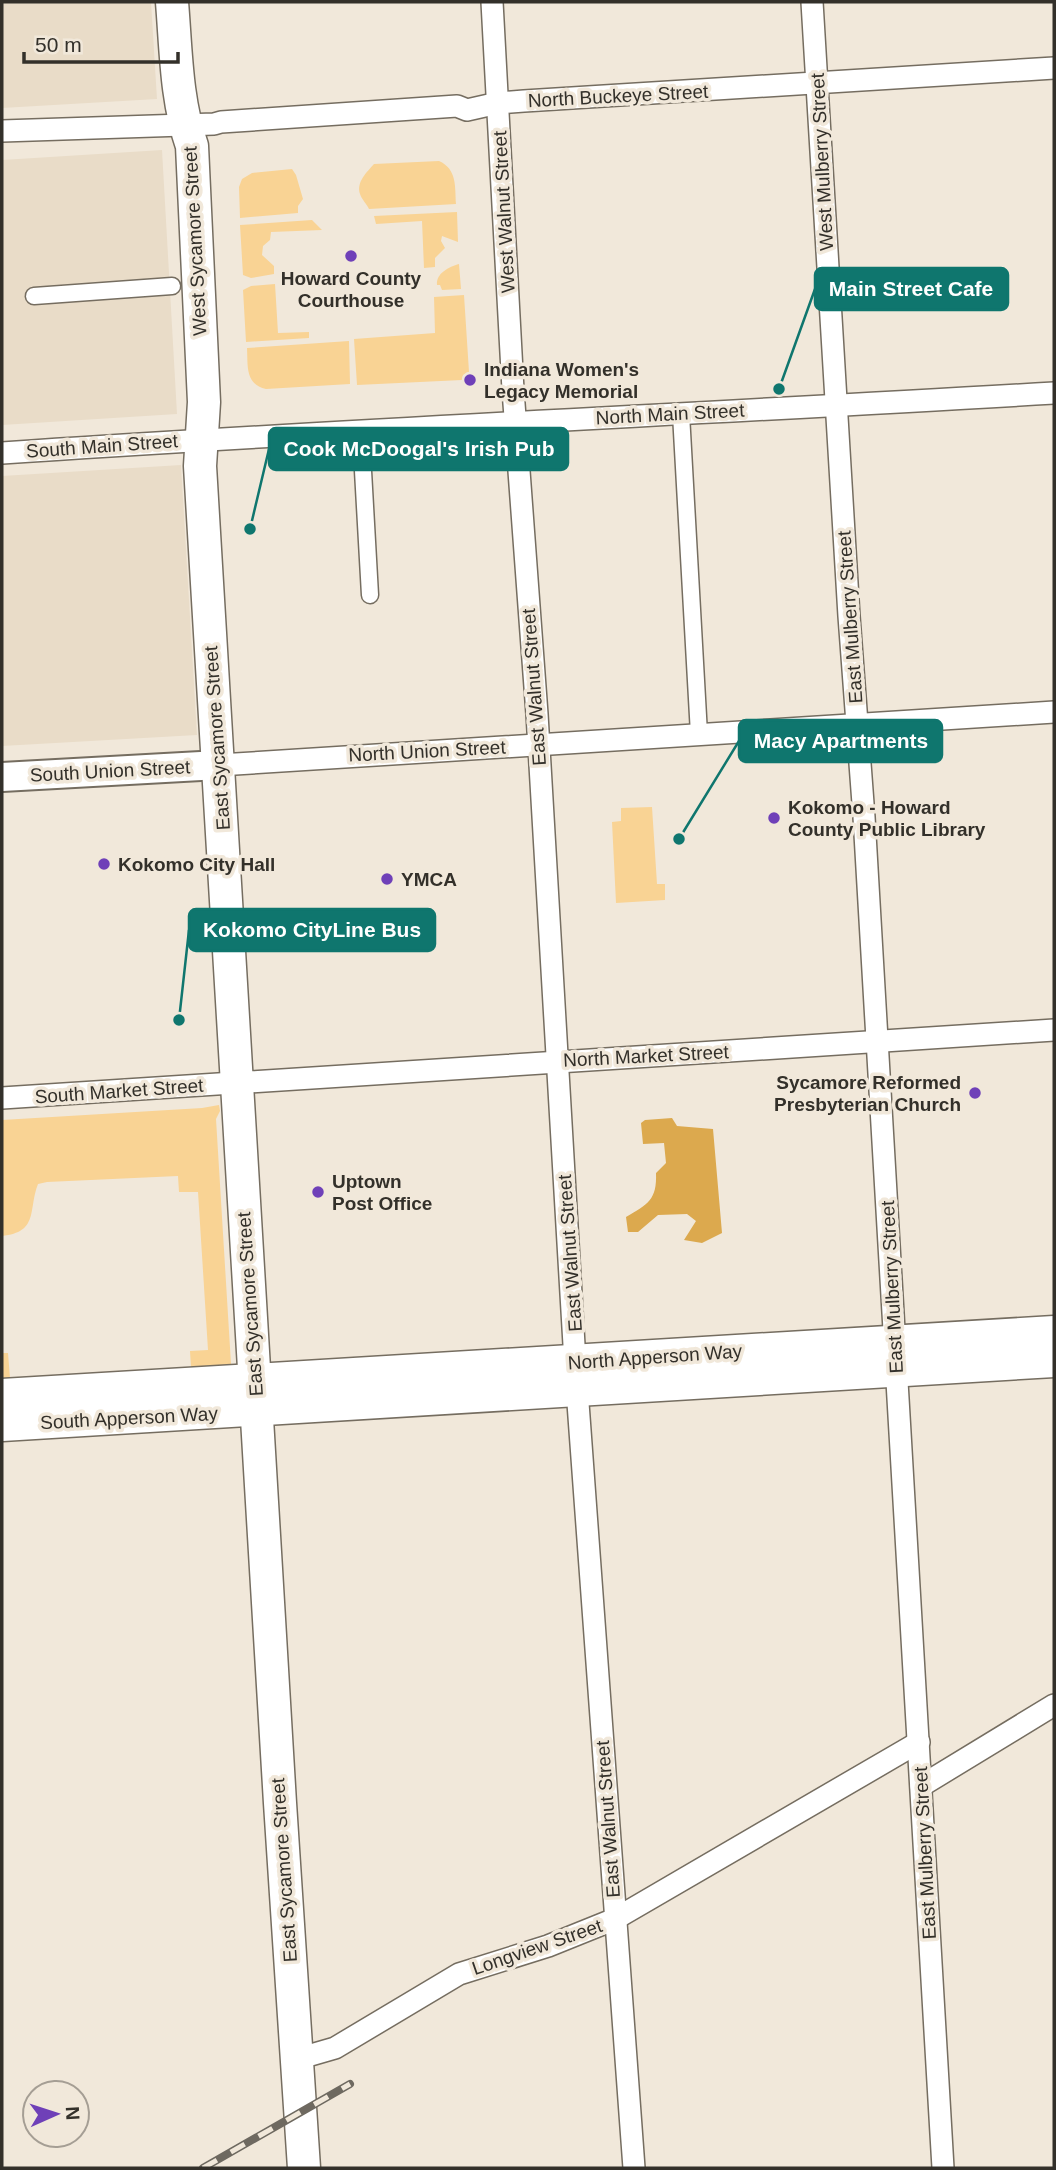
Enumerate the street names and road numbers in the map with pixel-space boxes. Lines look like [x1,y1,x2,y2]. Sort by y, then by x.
street label: West Mulberry Street [807,72,837,251]
street label: North Buckeye Street [527,81,709,111]
street label: West Walnut Street [489,130,519,294]
street label: West Sycamore Street [180,145,210,336]
street label: North Main Street [595,400,746,428]
street label: South Main Street [25,430,179,462]
street label: East Mulberry Street [833,529,867,704]
street label: East Walnut Street [518,607,550,766]
street label: East Sycamore Street [200,644,234,831]
street label: North Union Street [348,736,507,766]
street label: South Union Street [29,756,191,786]
street label: North Market Street [563,1041,730,1071]
street label: South Market Street [34,1075,205,1107]
street label: East Walnut Street [554,1173,586,1332]
street label: East Mulberry Street [877,1199,907,1374]
street label: East Sycamore Street [233,1210,267,1397]
street label: North Apperson Way [567,1340,743,1374]
street label: South Apperson Way [40,1403,219,1433]
street label: East Walnut Street [592,1739,624,1898]
street label: East Mulberry Street [910,1765,940,1940]
street label: East Sycamore Street [267,1776,301,1963]
street label: Longview Street [469,1915,606,1979]

